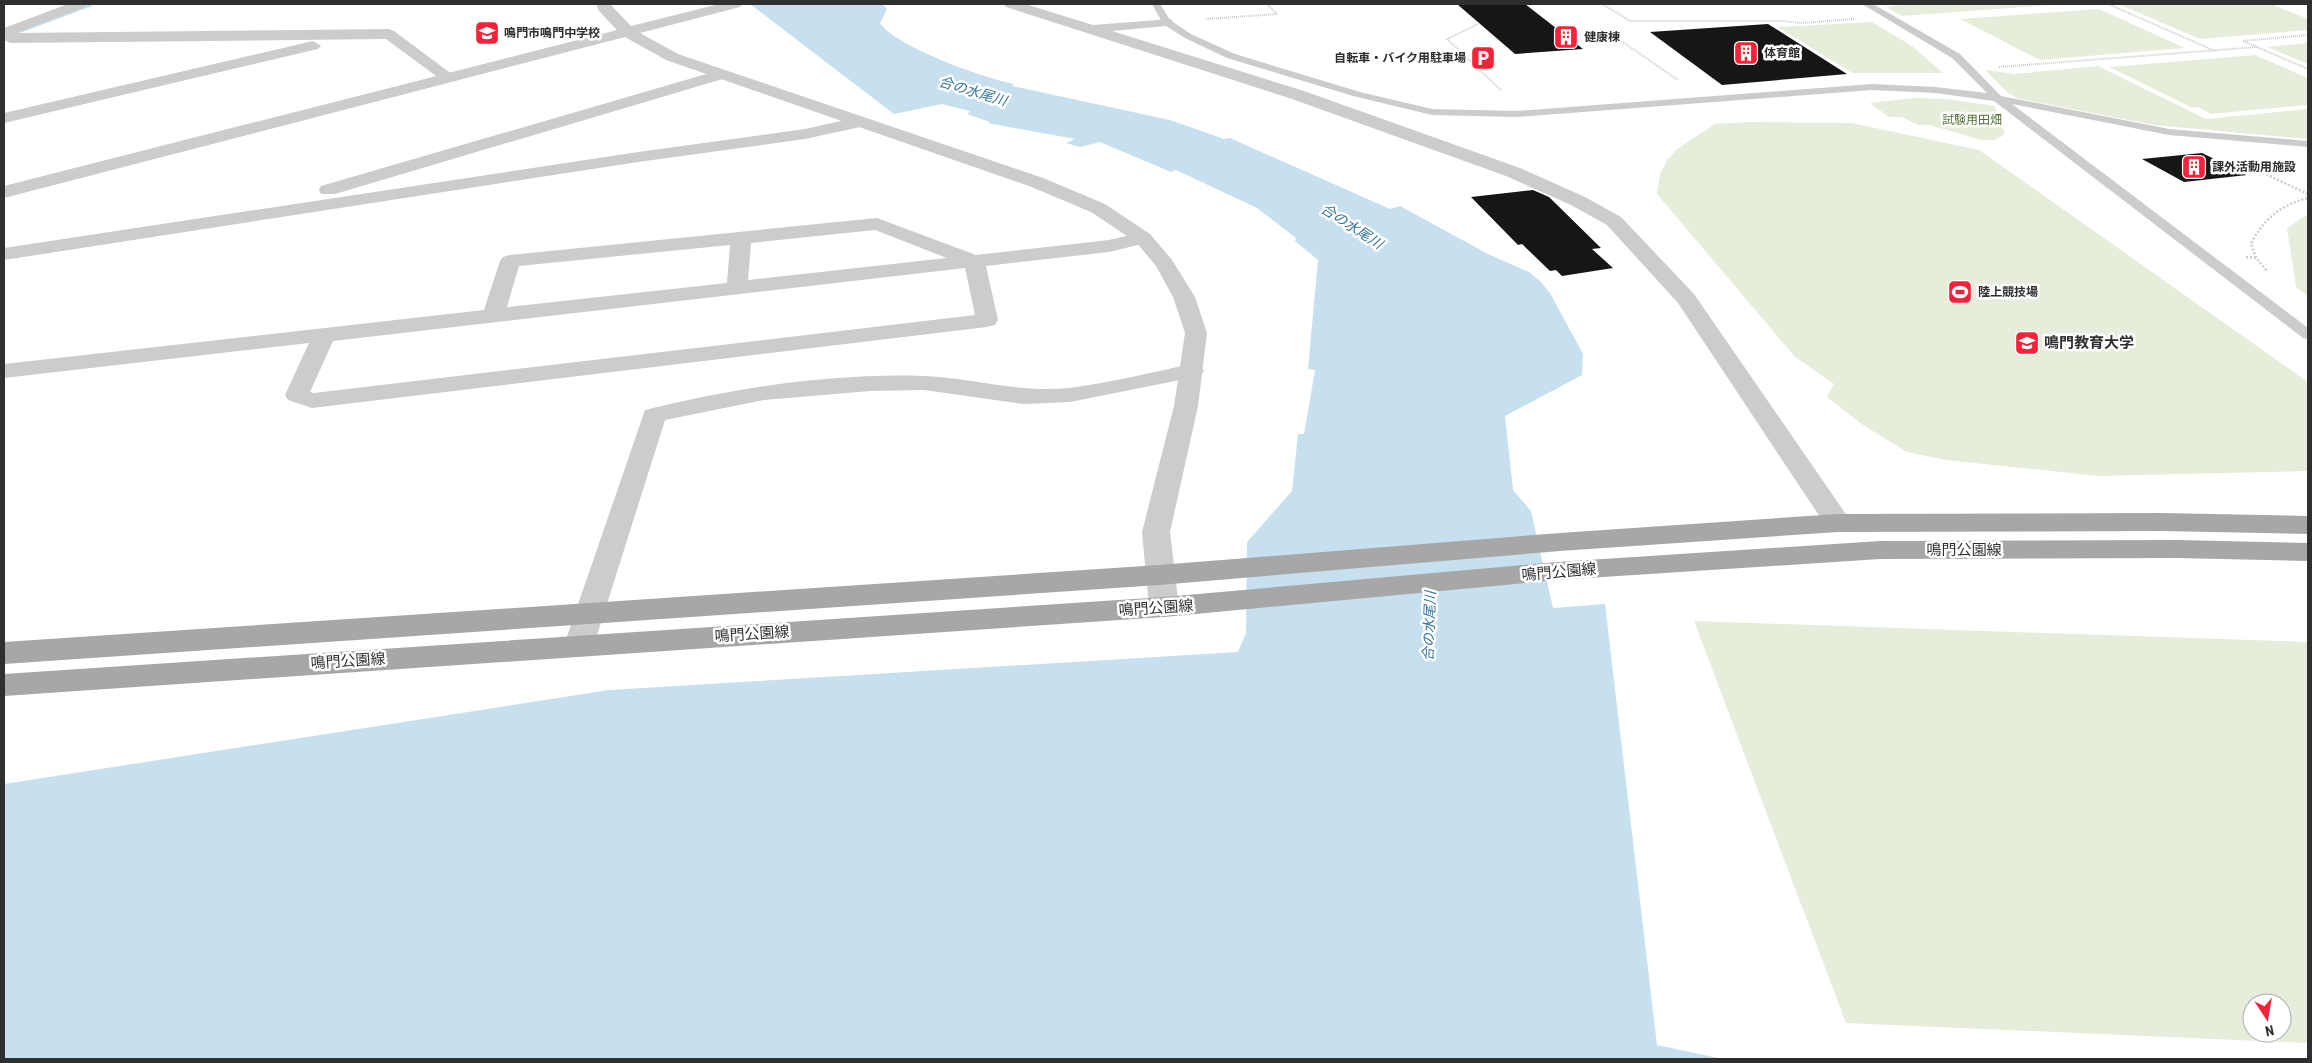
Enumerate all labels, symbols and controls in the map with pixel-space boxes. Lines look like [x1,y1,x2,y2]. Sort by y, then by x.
school or university icon: 鳴門市鳴門中学校 [474,20,500,46]
building icon: 健康棟 [1553,24,1579,50]
place label: 鳴門市鳴門中学校 [504,26,600,40]
place label: 健康棟 [1584,30,1620,44]
building icon: 体育館 [1733,40,1759,66]
parking icon: 自転車・バイク用駐車場 [1470,45,1496,71]
place label: 体育館 [1764,46,1800,60]
place label: 自転車・バイク用駐車場 [1334,51,1466,65]
water label: 合の水尾川 [937,73,1011,109]
park label: 試験用田畑 [1942,113,2002,127]
building icon: 課外活動用施設 [2181,154,2207,180]
place label: 課外活動用施設 [2212,160,2296,174]
water label: 合の水尾川 [1318,200,1387,253]
sports icon: 陸上競技場 [1947,279,1973,305]
place label: 陸上競技場 [1978,285,2038,299]
school or university icon: 鳴門教育大学 [2014,330,2040,356]
place label: 鳴門教育大学 [2044,334,2134,352]
street label: 鳴門公園線 [1926,541,2002,559]
street label: 鳴門公園線 [1521,560,1597,584]
water label: 合の水尾川 [1420,589,1438,661]
street label: 鳴門公園線 [1118,596,1194,620]
street label: 鳴門公園線 [714,622,790,646]
street label: 鳴門公園線 [310,649,386,673]
north arrow [2242,993,2292,1043]
text: N [2264,1022,2276,1039]

